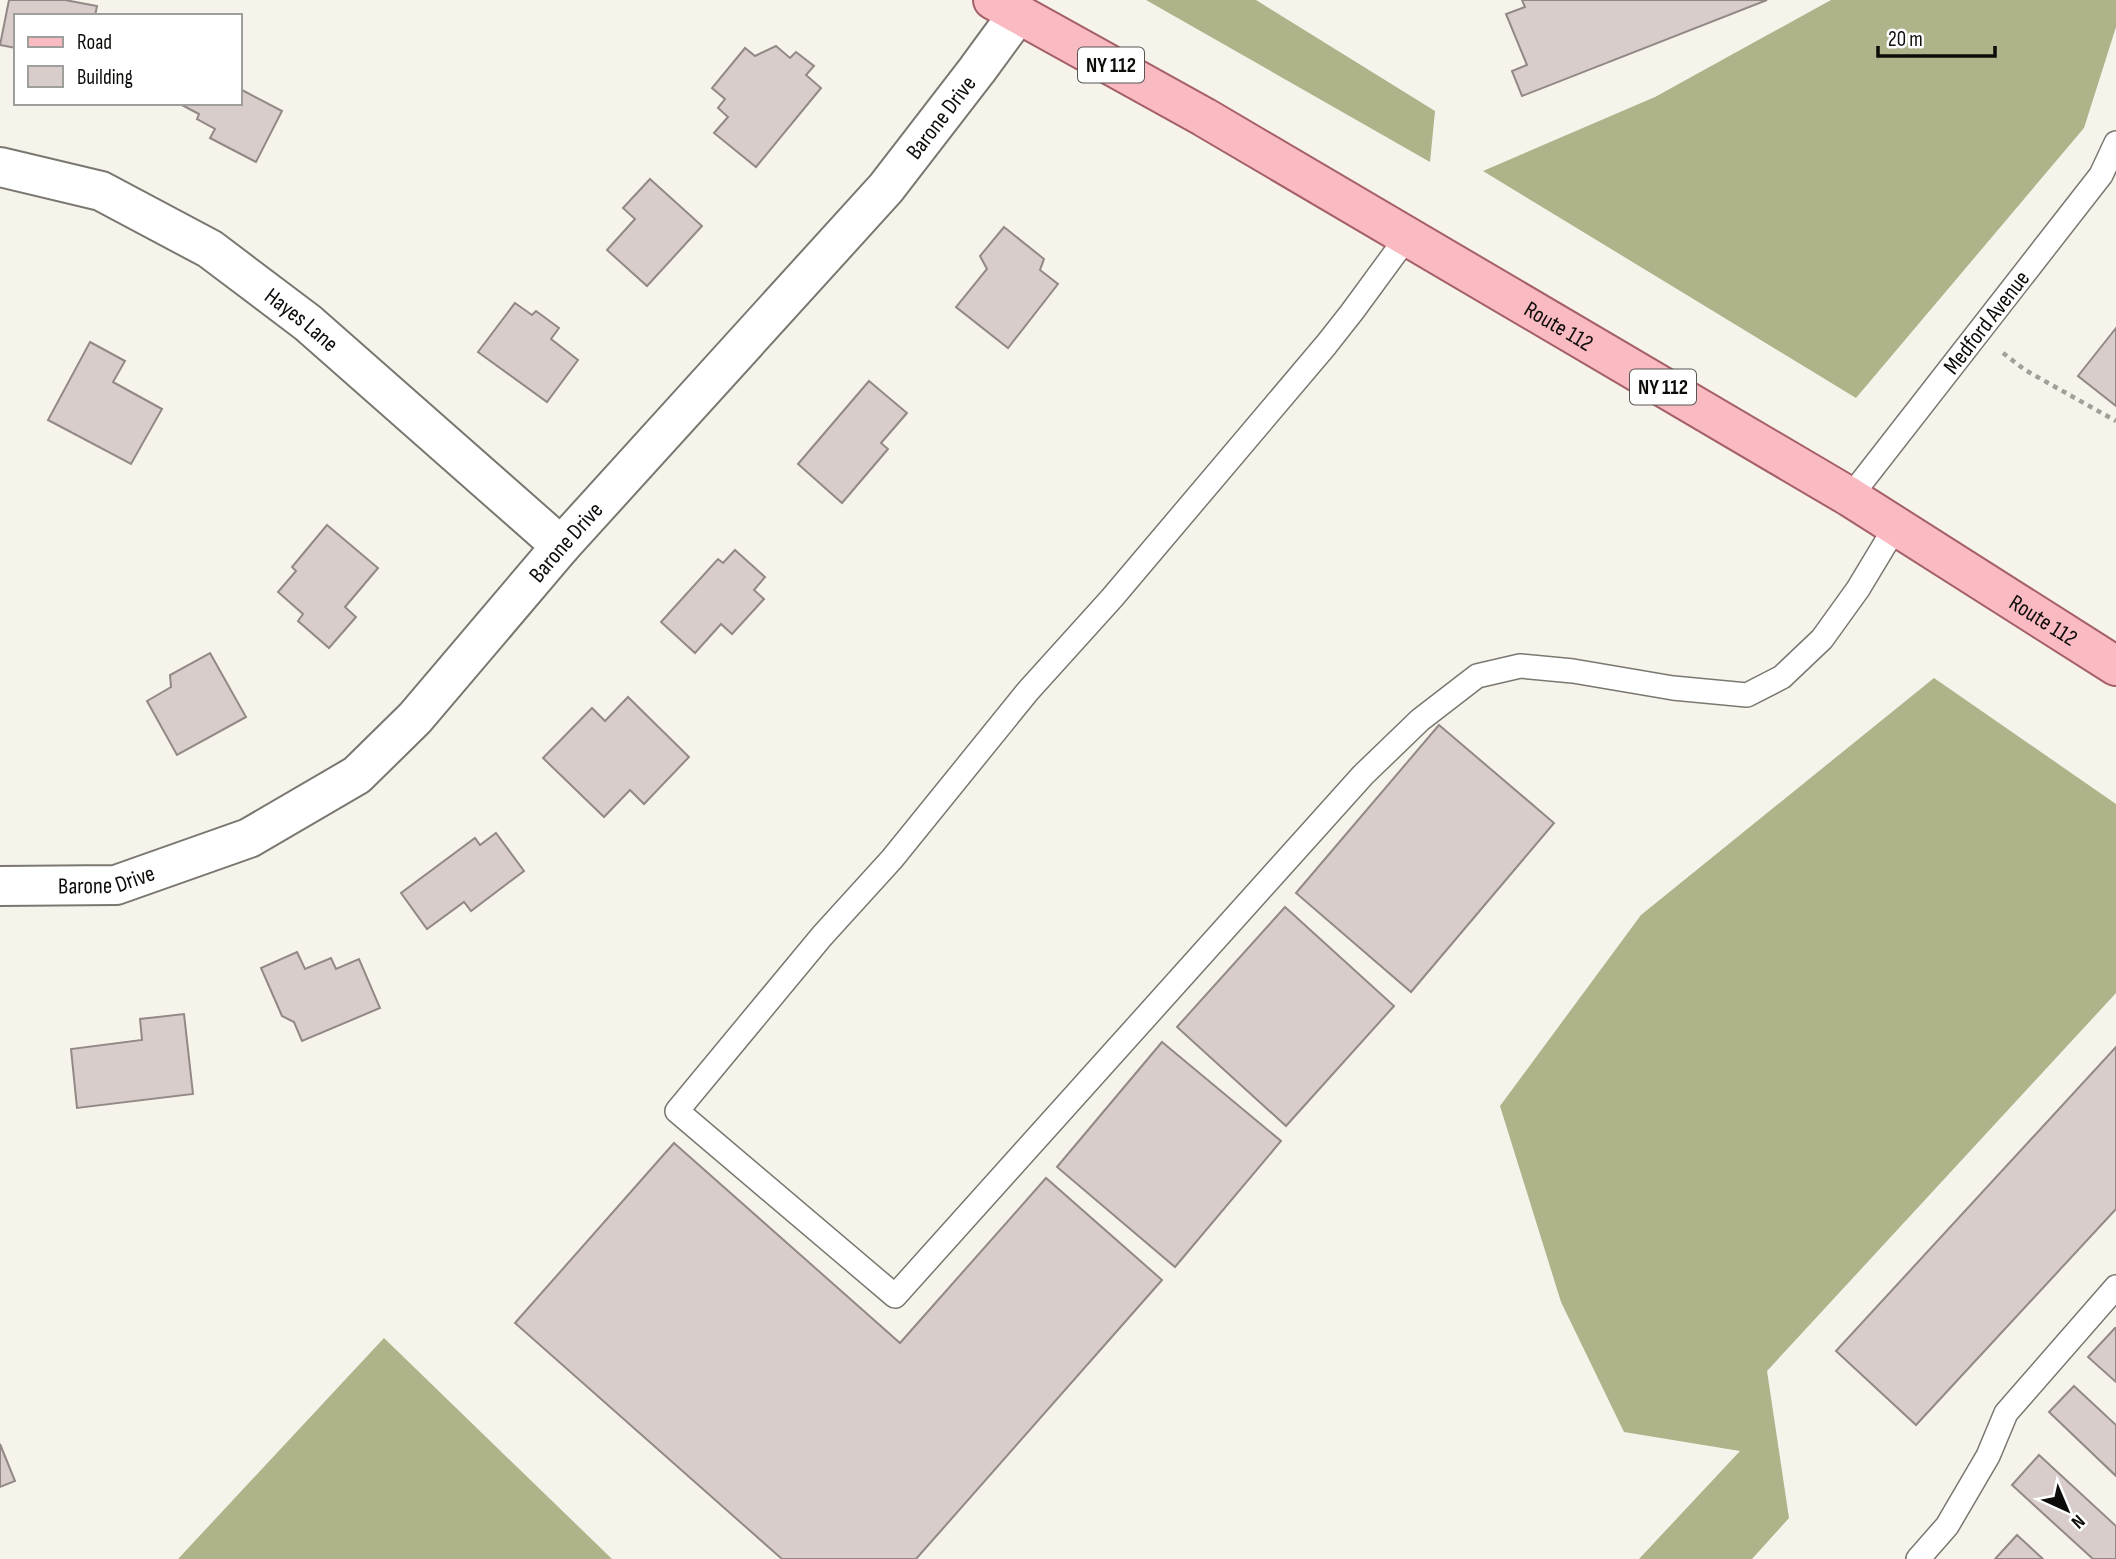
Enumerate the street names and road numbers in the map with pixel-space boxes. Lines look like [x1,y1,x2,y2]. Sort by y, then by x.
road number: NY 112 [1078,48,1144,82]
street label: Barone Drive [900,70,982,165]
street label: Medford Avenue [1938,265,2036,380]
street label: Hayes Lane [259,282,344,358]
street label: Route 112 [1519,295,1598,358]
road number: NY 112 [1630,370,1696,404]
street label: Barone Drive [523,497,609,588]
street label: Route 112 [2004,589,2082,653]
street label: Barone Drive [58,859,159,900]

